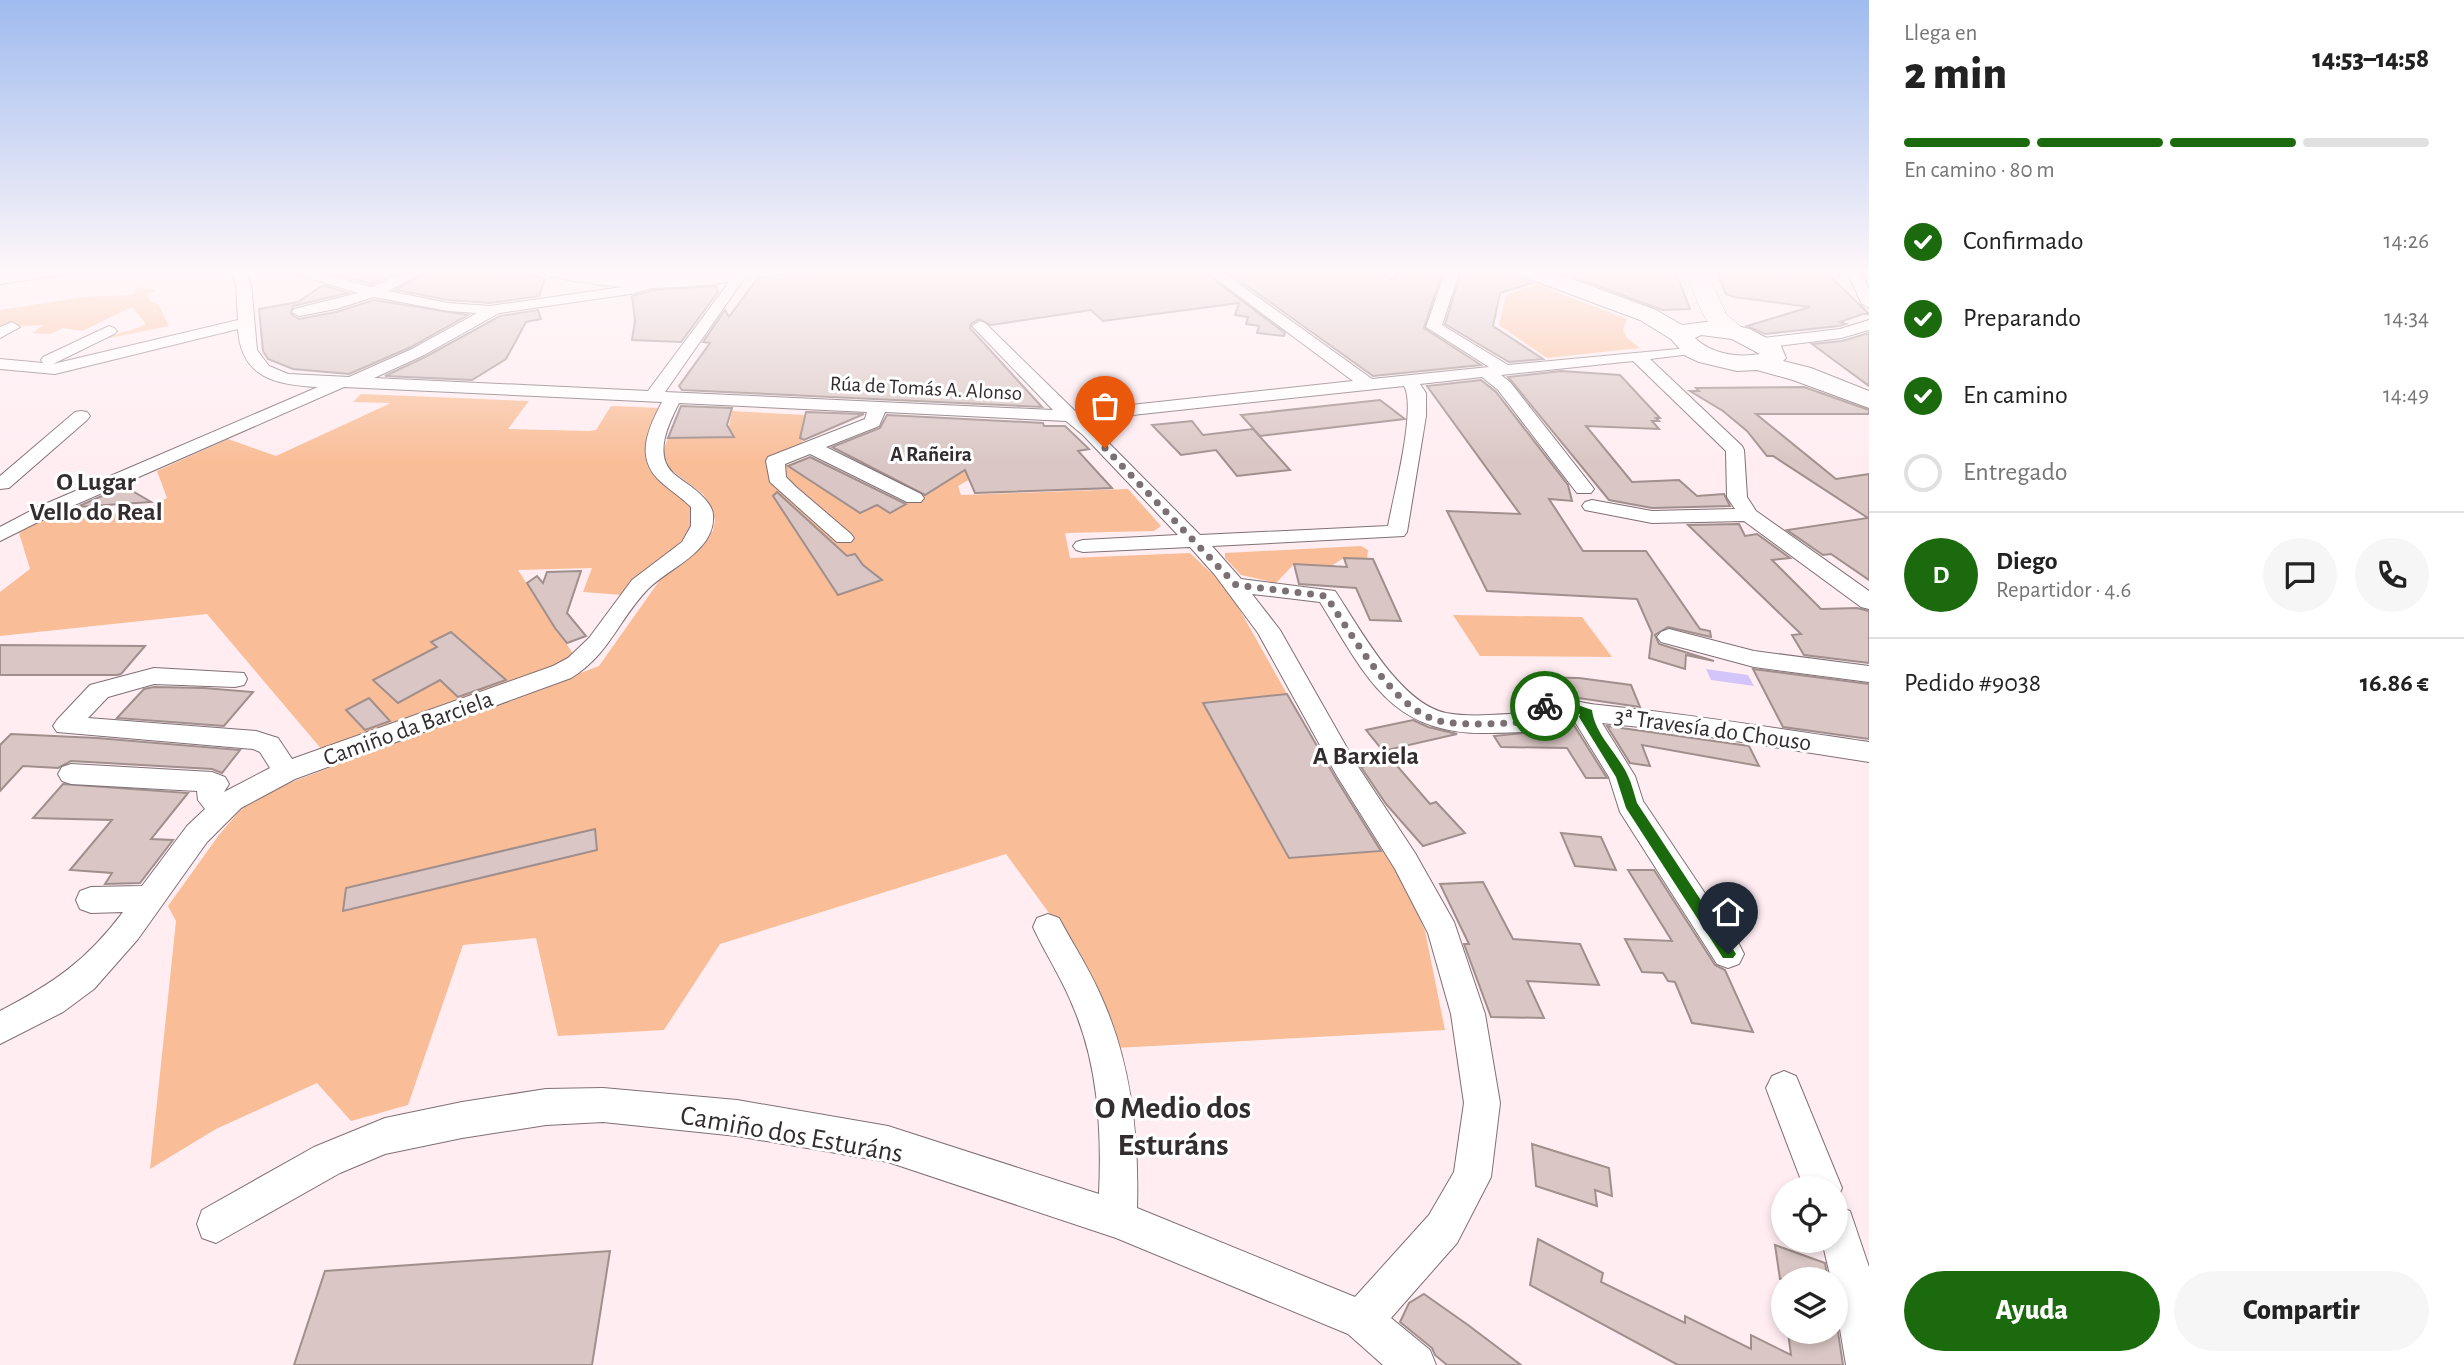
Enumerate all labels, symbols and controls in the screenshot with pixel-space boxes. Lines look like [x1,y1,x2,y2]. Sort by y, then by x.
text: Llega en [1904,22,1977,45]
text: 14:53–14:58 [2312,46,2429,72]
text: 2 min [1904,51,2007,97]
text: En camino · 80 m [1904,159,2055,182]
icon: check [1904,223,1942,261]
text: Confirmado [1963,228,2084,254]
text: 14:26 [2383,230,2429,253]
icon: check [1904,300,1942,338]
text: Preparando [1963,305,2081,331]
text: 14:34 [2384,307,2429,330]
street label: Rúa de Tomás A. Alonso [829,373,1023,404]
pin [1075,376,1135,448]
icon: check [1904,377,1942,415]
text: En camino [1963,382,2068,408]
text: 14:49 [2383,384,2429,407]
icon: bag [1086,387,1124,425]
district label: A Rañeira [890,444,972,465]
text: Entregado [1963,459,2068,485]
district label: O Lugar Vello do Real [29,469,163,525]
button: chat [2263,538,2337,612]
button: phone [2355,538,2429,612]
text: Diego [1996,548,2058,574]
text: D [1932,562,1950,588]
text: Repartidor · 4.6 [1996,579,2131,602]
text: Pedido #9038 [1904,670,2041,696]
text: 16.86 € [2360,670,2429,696]
courier [1510,671,1580,741]
street label: Camiño da Barciela [320,687,496,771]
icon: bike [1526,687,1564,725]
street label: 3ª Travesía do Chouso [1613,704,1813,756]
district label: A Barxiela [1313,743,1419,769]
pin [1698,882,1758,954]
icon: home [1709,893,1747,931]
district label: O Medio dos Esturáns [1095,1092,1251,1161]
street label: Camiño dos Esturáns [678,1102,905,1168]
map controls [1771,1176,1848,1344]
button: locate [1771,1176,1848,1253]
button: layers [1771,1267,1848,1344]
button: Ayuda [1904,1271,2160,1351]
button: Compartir [2174,1271,2429,1351]

